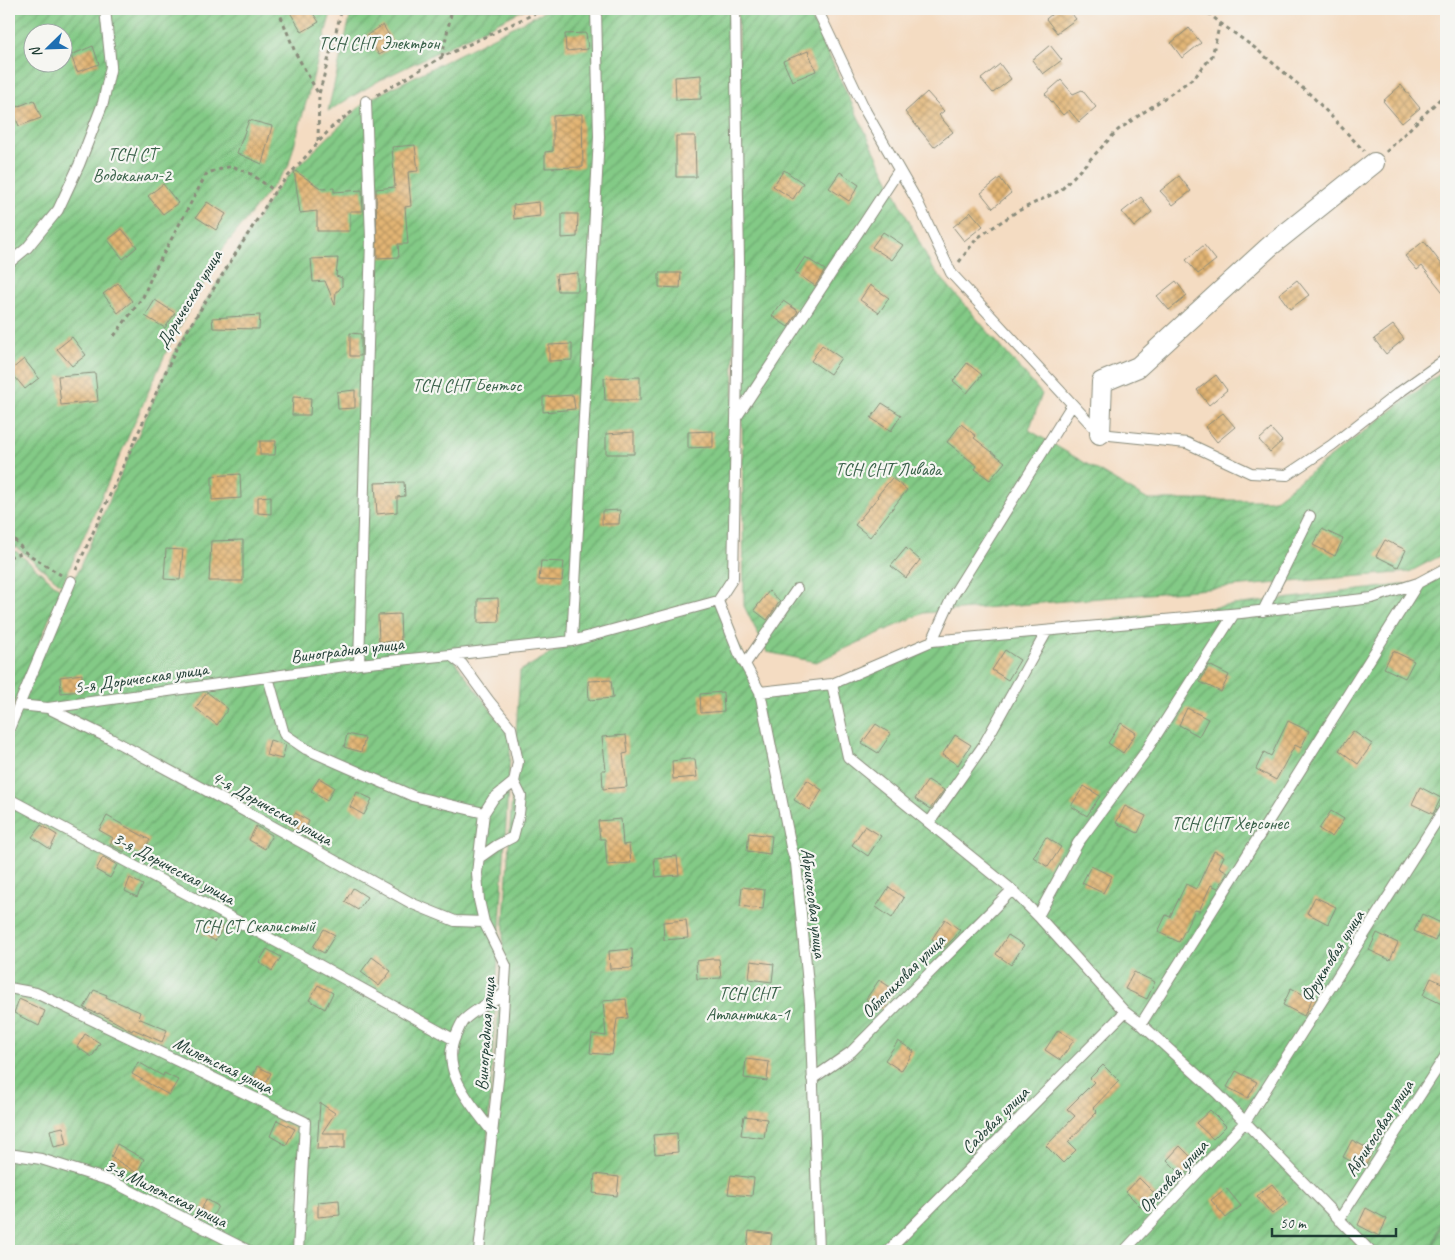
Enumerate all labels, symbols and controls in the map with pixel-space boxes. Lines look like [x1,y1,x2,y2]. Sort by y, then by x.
north arrow [22,22,72,72]
park label: ТСН СНТ Электрон [319,32,441,54]
text: N [26,43,46,60]
park label: ТСН СТ Водоканал-2 [93,143,173,186]
street label: Дорическая улица [151,245,228,352]
park label: ТСН СНТ Бентос [412,374,523,396]
park label: ТСН СНТ Ливада [835,458,943,480]
street label: Виноградная улица [289,632,406,668]
street label: 5-я Дорическая улица [73,658,211,698]
street label: 4-я Дорическая улица [208,766,338,851]
park label: ТСН СНТ Херсонес [1171,812,1290,834]
street label: 3-я Дорическая улица [109,827,240,910]
street label: Абрикосовая улица [796,847,832,961]
street label: Фруктовая улица [1295,905,1369,1006]
park label: ТСН СТ Скалистый [193,915,317,937]
street label: Облепиховая улица [857,928,951,1022]
street label: Виноградная улица [470,975,500,1091]
park label: ТСН СНТ Атлантика-1 [706,982,791,1025]
street label: Милетская улица [170,1031,277,1099]
street label: Абрикосовая улица [1340,1074,1419,1180]
street label: Садовая улица [957,1081,1034,1158]
street label: Ореховая улица [1134,1134,1213,1217]
street label: 3-я Милетская улица [101,1154,232,1233]
scale bar [1272,1205,1396,1237]
text: 50 m [1280,1214,1307,1233]

